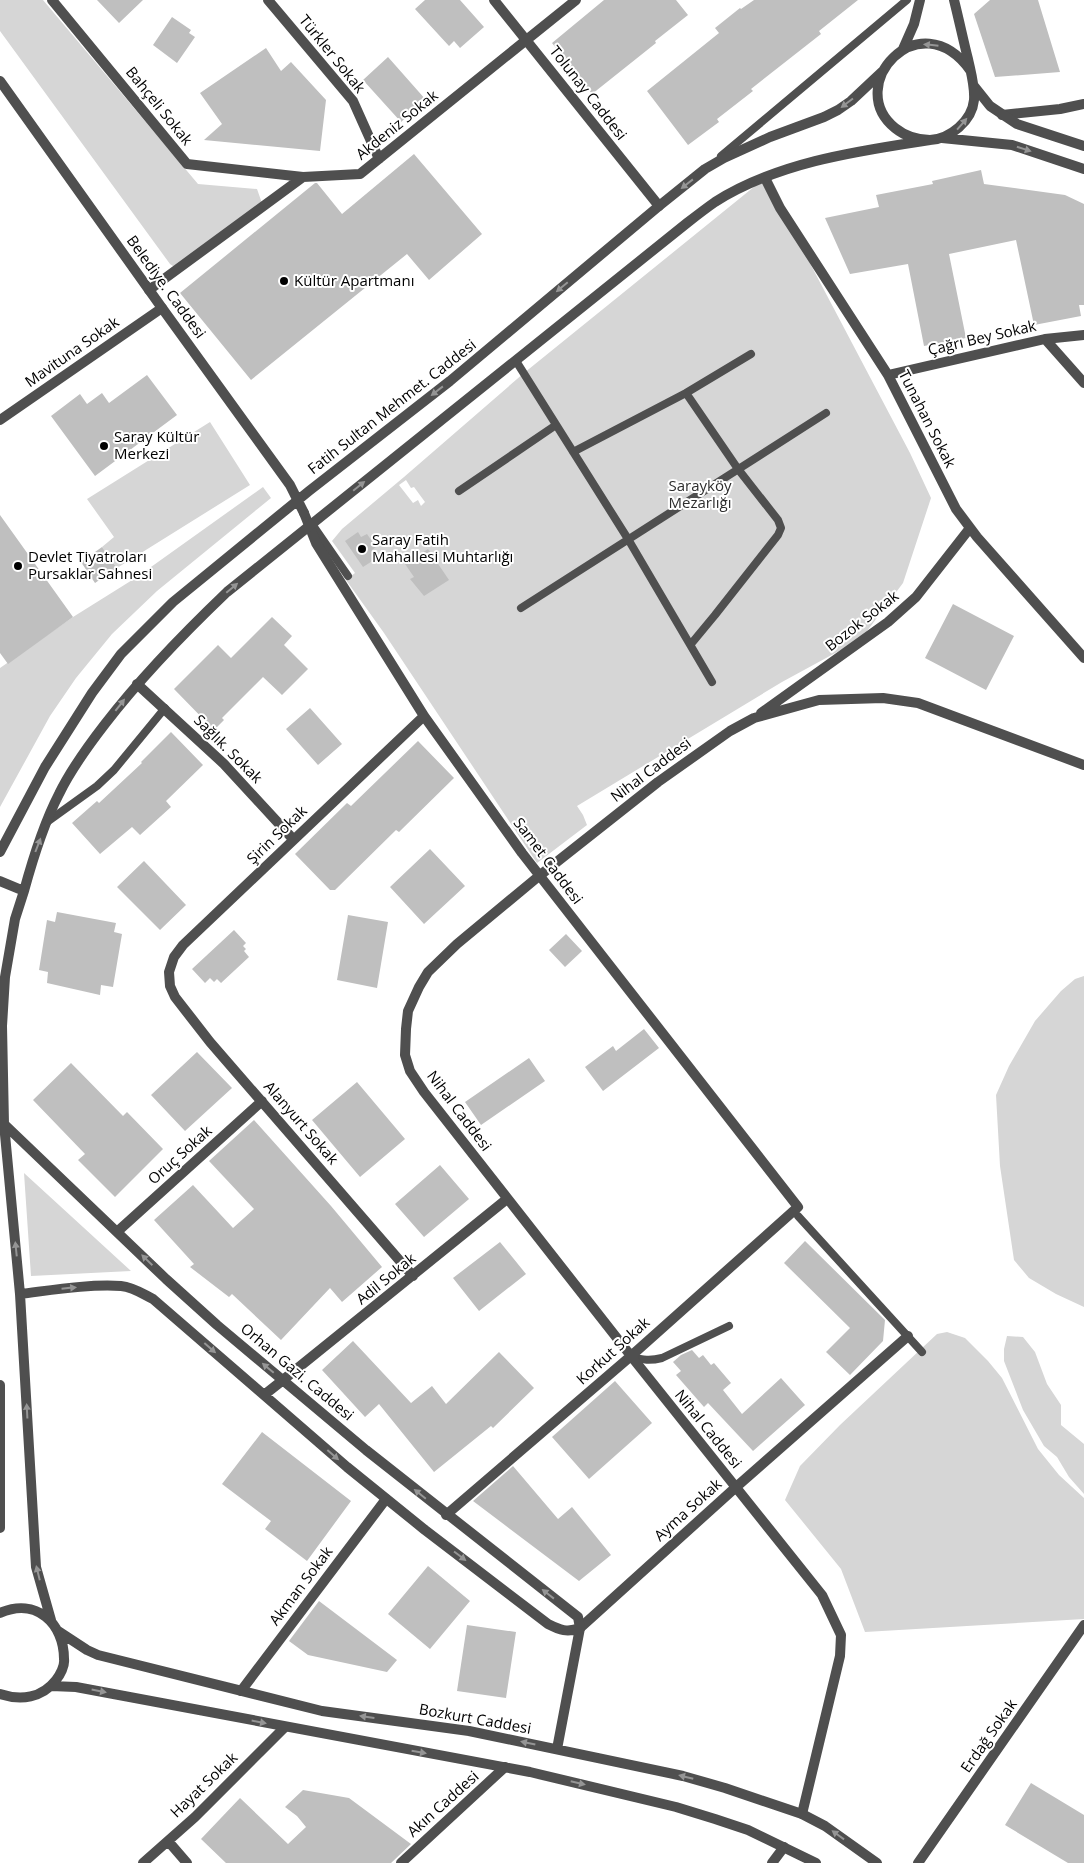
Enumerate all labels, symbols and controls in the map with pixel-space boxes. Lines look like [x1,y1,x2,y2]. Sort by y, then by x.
street label: Türkler Sokak [295,10,371,97]
street label: Tolunay Caddesi [546,41,632,144]
one-way arrow [923,41,939,49]
street label: Bahçeli Sokak [122,62,198,149]
street label: Akdeniz Sokak [351,85,442,164]
one-way arrow [841,98,854,109]
one-way arrow [956,118,968,130]
one-way arrow [1017,146,1032,154]
one-way arrow [681,178,694,189]
street label: Belediye. Caddesi [123,231,211,342]
place label: Kültür Apartmanı [294,270,414,290]
marker: Kültür Apartmanı [278,275,290,287]
one-way arrow [555,282,568,293]
street label: Mavituna Sokak [20,311,122,391]
street label: Çağrı Bey Sokak [926,315,1038,359]
street label: Fatih Sultan Mehmet. Caddesi [303,334,480,478]
street label: Tunahan Sokak [895,366,961,471]
one-way arrow [431,386,444,397]
place label: Saray Kültür Merkezi [114,426,199,463]
marker: Saray Kültür Merkezi [98,440,110,452]
park label: Sarayköy Mezarlığı [669,475,732,512]
one-way arrow [352,481,365,492]
place label: Saray Fatih Mahallesi Muhtarlığı [372,529,513,566]
marker: Saray Fatih Mahallesi Muhtarlığı [356,543,368,555]
place label: Devlet Tiyatroları Pursaklar Sahnesi [28,546,152,583]
marker: Devlet Tiyatroları Pursaklar Sahnesi [12,560,24,572]
one-way arrow [226,583,238,594]
street label: Bozok Sokak [821,585,902,655]
one-way arrow [115,699,126,712]
street label: Sağlık. Sokak [190,710,267,787]
street label: Nihal Caddesi [606,732,695,806]
street label: Şirin Sokak [242,800,311,868]
street label: Samet Caddesi [510,813,588,908]
one-way arrow [35,837,43,852]
street label: Nihal Caddesi [423,1066,497,1155]
street label: Alanyurt Sokak [260,1076,344,1168]
street label: Oruç Sokak [143,1120,216,1188]
one-way arrow [12,1240,20,1256]
street label: Adil Sokak [351,1248,420,1308]
one-way arrow [141,1254,153,1266]
one-way arrow [61,1284,77,1292]
street label: Korkut Sokak [571,1312,653,1388]
street label: Orhan Gazi. Caddesi [237,1318,358,1424]
one-way arrow [204,1342,216,1354]
one-way arrow [262,1362,275,1373]
street label: Nihal Caddesi [671,1385,747,1472]
one-way arrow [23,1402,31,1418]
one-way arrow [326,1449,338,1461]
street label: Ayma Sokak [649,1473,725,1545]
one-way arrow [414,1489,427,1500]
street label: Akman Sokak [264,1542,337,1629]
one-way arrow [453,1551,466,1562]
one-way arrow [34,1565,42,1580]
one-way arrow [541,1589,555,1599]
one-way arrow [92,1688,108,1696]
street label: Erdağ Sokak [956,1695,1021,1776]
street label: Bozkurt Caddesi [417,1698,533,1738]
one-way arrow [359,1713,375,1721]
one-way arrow [251,1719,267,1727]
one-way arrow [520,1739,535,1747]
street label: Hayat Sokak [165,1747,241,1821]
one-way arrow [411,1748,427,1756]
street label: Akın Caddesi [402,1766,482,1841]
one-way arrow [679,1773,694,1781]
one-way arrow [570,1779,585,1787]
one-way arrow [831,1830,844,1840]

